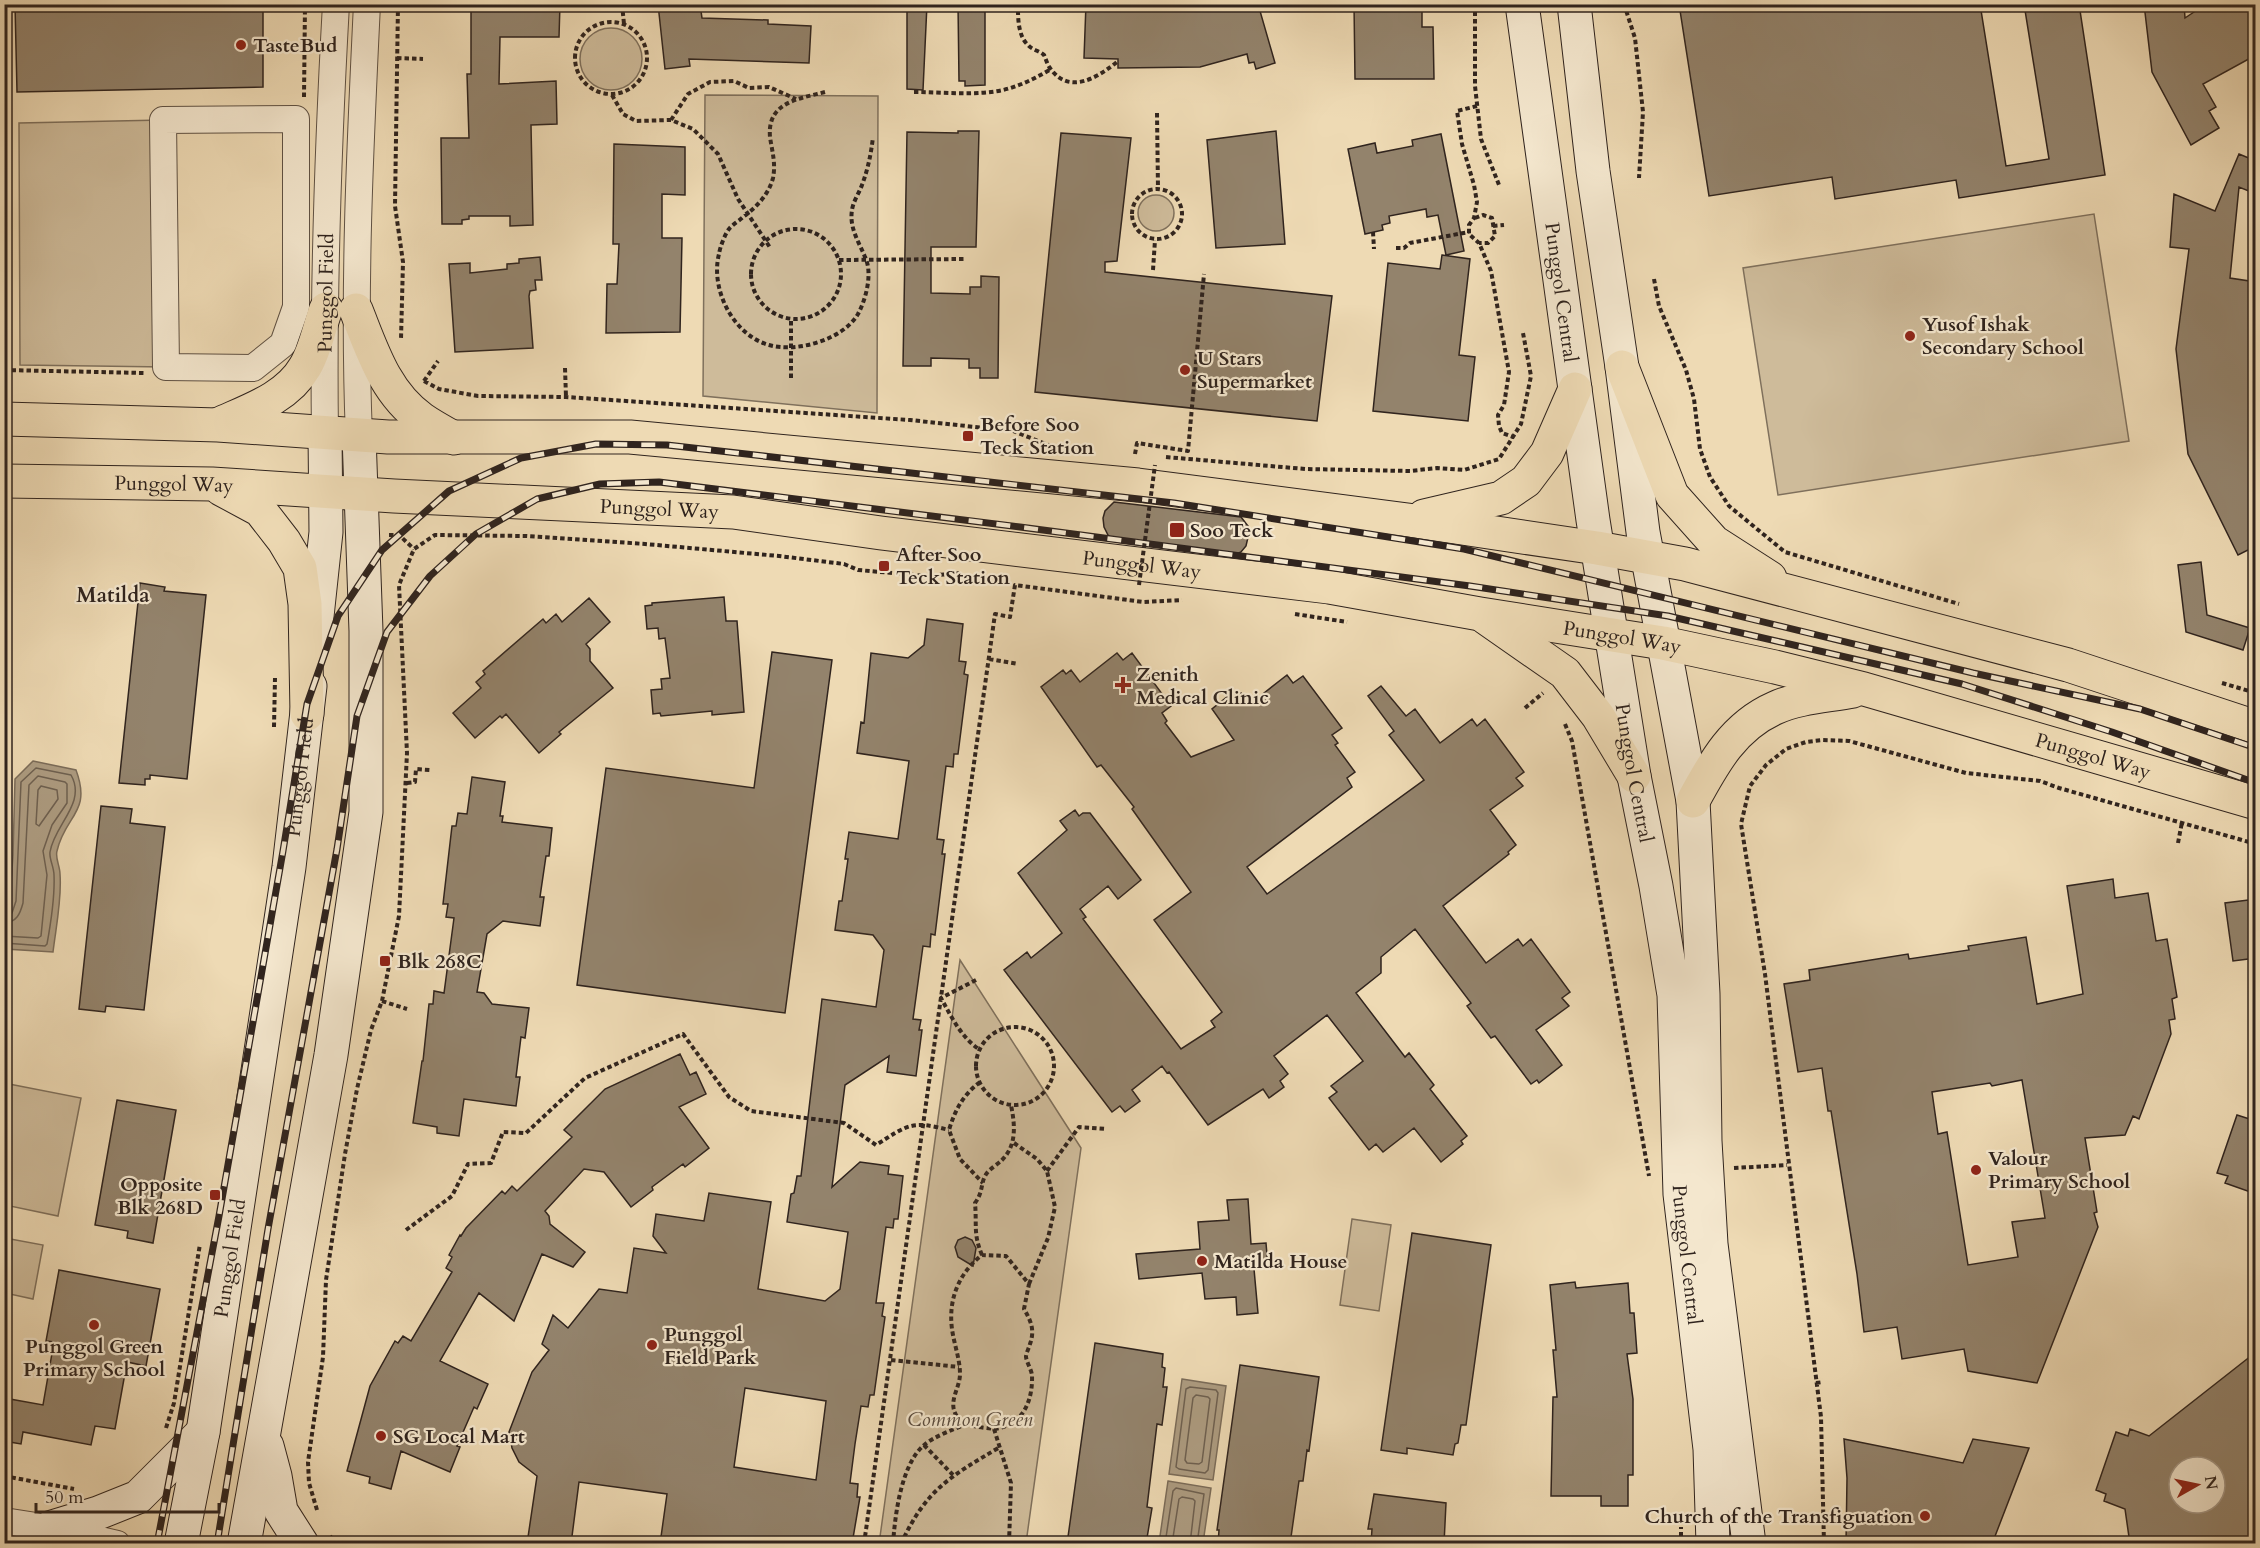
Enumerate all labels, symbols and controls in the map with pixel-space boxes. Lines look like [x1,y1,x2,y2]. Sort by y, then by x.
place label: TasteBud [253,32,338,59]
marker: TasteBud [234,38,248,52]
street label: Punggol Central [1538,221,1584,364]
street label: Punggol Field [312,232,340,353]
place label: Yusof Ishak Secondary School [1922,311,2084,361]
marker: Yusof Ishak Secondary School [1903,329,1917,343]
place label: U Stars Supermarket [1197,345,1312,395]
marker: U Stars Supermarket [1178,363,1192,377]
place label: Before Soo Teck Station [980,411,1094,461]
marker: Before Soo Teck Station [961,429,975,443]
street label: Punggol Way [114,470,235,499]
street label: Punggol Way [599,493,720,525]
place label: Soo Teck [1190,517,1274,544]
marker: Soo Teck [1168,521,1186,539]
place label: After Soo Teck Station [896,541,1010,591]
street label: Punggol Way [1081,544,1203,586]
marker: After Soo Teck Station [877,559,891,573]
district label: Matilda [76,581,150,610]
street label: Punggol Way [1561,614,1684,661]
place label: Zenith Medical Clinic [1136,661,1269,711]
marker: Zenith Medical Clinic [1114,676,1132,694]
street label: Punggol Central [1609,701,1660,845]
street label: Punggol Field [280,716,320,838]
street label: Punggol Way [2032,726,2154,786]
place label: Blk 268C [397,948,481,975]
marker: Blk 268C [378,954,392,968]
place label: Valour Primary School [1988,1145,2130,1195]
marker: Valour Primary School [1969,1163,1983,1177]
place label: Opposite Blk 268D [117,1171,203,1221]
street label: Punggol Central [1666,1184,1708,1326]
marker: Opposite Blk 268D [208,1188,222,1202]
street label: Punggol Field [208,1197,252,1319]
place label: Matilda House [1214,1248,1347,1275]
marker: Matilda House [1195,1254,1209,1268]
marker: Punggol Green Primary School [87,1318,101,1332]
place label: Punggol Field Park [664,1321,757,1371]
place label: Punggol Green Primary School [23,1333,165,1383]
marker: Punggol Field Park [645,1338,659,1352]
park label: Common Green [907,1406,1033,1433]
place label: SG Local Mart [393,1423,525,1450]
marker: SG Local Mart [374,1429,388,1443]
north arrow [2167,1455,2227,1515]
text: N [2199,1474,2223,1491]
scale bar [36,1476,219,1514]
text: 50 m [45,1485,84,1510]
place label: Church of the Transfiguation [1645,1503,1913,1530]
marker: Church of the Transfiguation [1918,1509,1932,1523]

